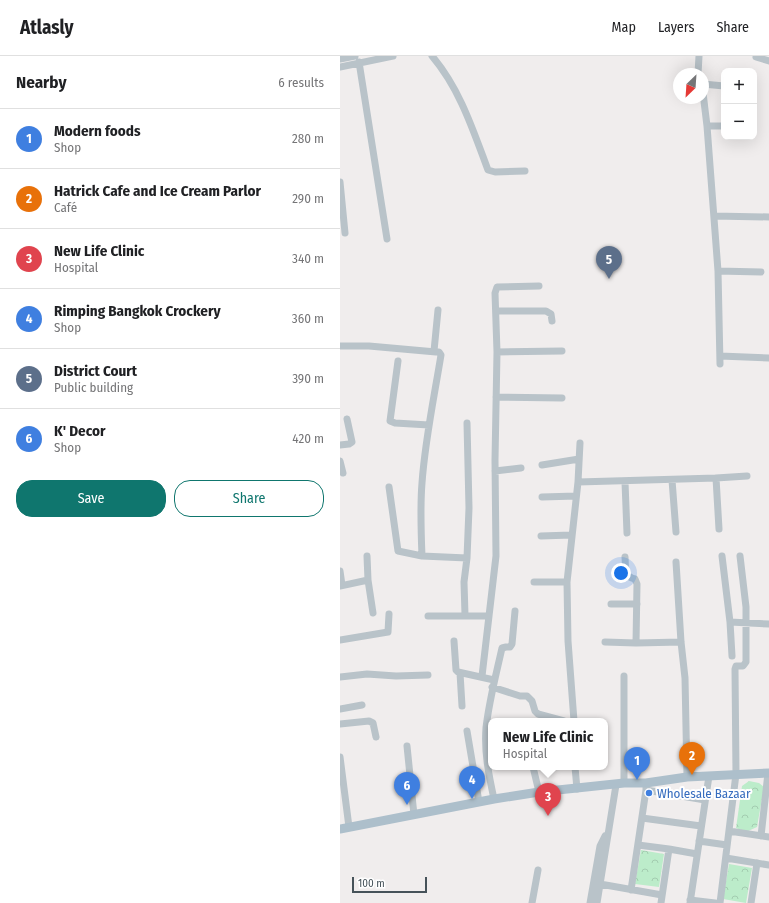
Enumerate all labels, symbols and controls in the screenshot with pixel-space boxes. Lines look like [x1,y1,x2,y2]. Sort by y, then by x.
text: Atlasly [20,16,74,39]
text: Map [612,19,636,36]
text: Layers [658,19,694,36]
text: Share [716,19,749,36]
north arrow [673,68,709,104]
map controls [721,68,757,140]
button: + [721,68,757,104]
text: Nearby [16,72,67,93]
text: 6 results [278,75,324,90]
button: − [721,104,757,140]
text: Modern foods [54,122,141,140]
text: 1 [26,131,32,146]
text: 280 m [292,131,324,146]
text: Shop [54,140,81,155]
text: Hatrick Cafe and Ice Cream Parlor [54,182,261,200]
text: 2 [26,191,32,206]
text: 290 m [292,191,324,206]
text: Café [54,200,77,215]
text: New Life Clinic [54,242,144,260]
pin: 5 [596,246,622,279]
text: 3 [26,251,32,266]
text: 340 m [292,251,324,266]
text: Hospital [54,260,98,275]
text: Rimping Bangkok Crockery [54,302,221,320]
text: 4 [26,311,32,326]
text: 360 m [292,311,324,326]
text: Shop [54,320,81,335]
text: District Court [54,362,137,380]
text: 5 [26,371,32,386]
text: 390 m [292,371,324,386]
text: Public building [54,380,133,395]
text: K' Decor [54,422,105,440]
text: 6 [26,431,32,446]
text: 420 m [292,431,324,446]
text: Shop [54,440,81,455]
button: Save [16,480,166,517]
button: Share [174,480,324,517]
your location [611,563,631,583]
popup [488,718,608,770]
text: New Life Clinic [503,728,593,746]
pin: 2 [679,742,705,775]
text: Hospital [503,746,547,761]
pin: 1 [624,747,650,780]
pin: 4 [459,766,485,799]
pin: 6 [394,772,420,805]
pin: 3 [535,783,561,816]
place label: Wholesale Bazaar [657,786,751,801]
marker: Wholesale Bazaar [644,788,654,798]
scale bar [352,875,427,894]
text: 100 m [358,877,385,890]

